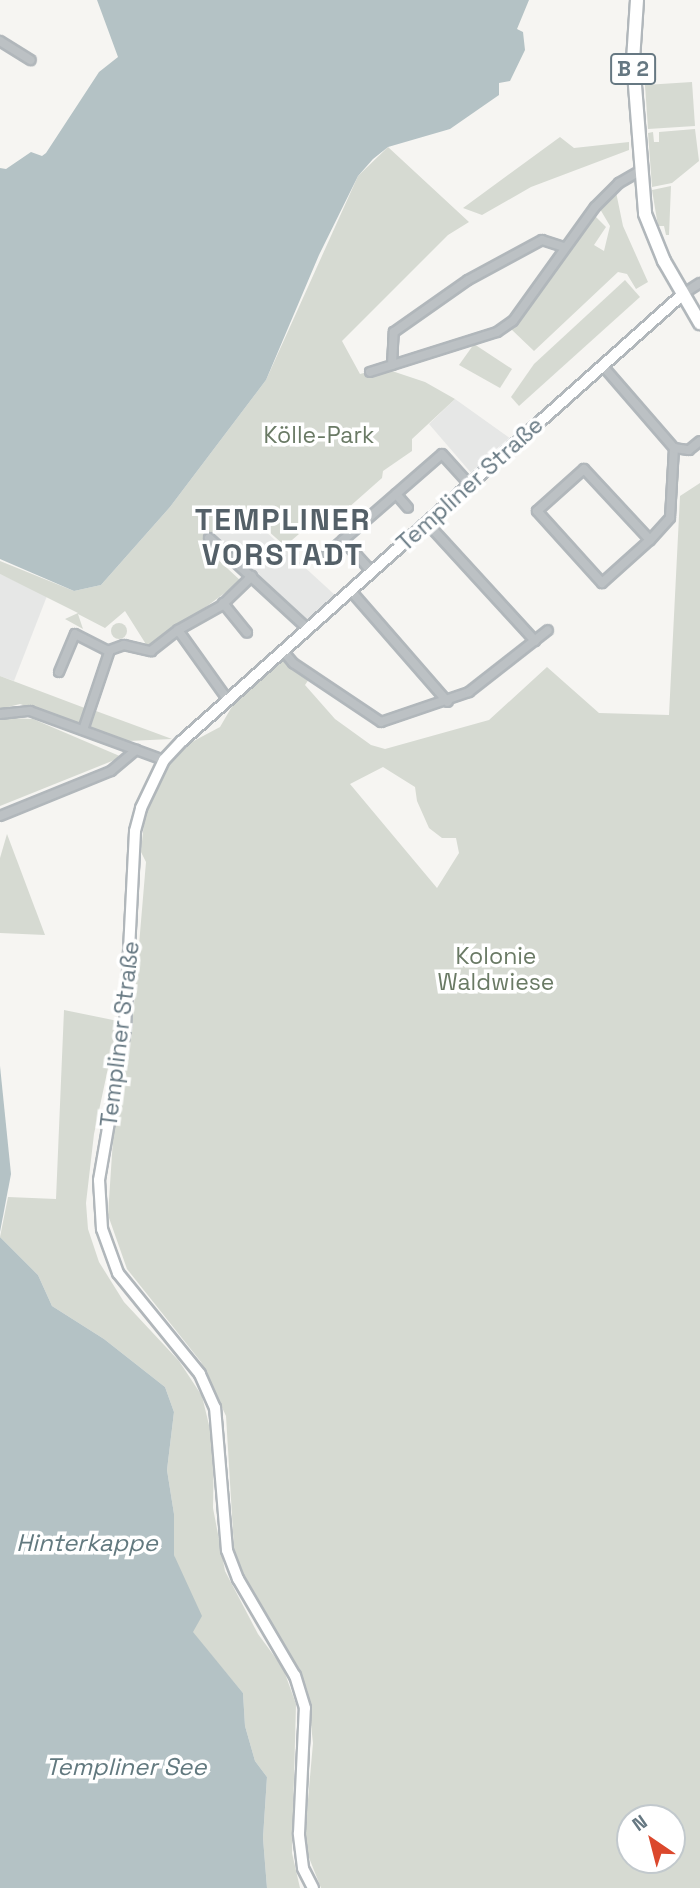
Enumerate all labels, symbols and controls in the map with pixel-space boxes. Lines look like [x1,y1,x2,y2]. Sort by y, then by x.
road number: B 2 [608,52,658,86]
street label: Templiner Straße [391,411,549,557]
park label: Kölle-Park [264,421,374,449]
district label: TEMPLINER VORSTADT [196,502,370,572]
street label: Templiner Straße [95,939,145,1129]
park label: Kolonie Waldwiese [438,942,554,996]
water label: Hinterkappe [16,1529,158,1557]
water label: Templiner See [45,1753,207,1781]
north arrow [616,1804,686,1874]
text: N [627,1809,652,1837]

